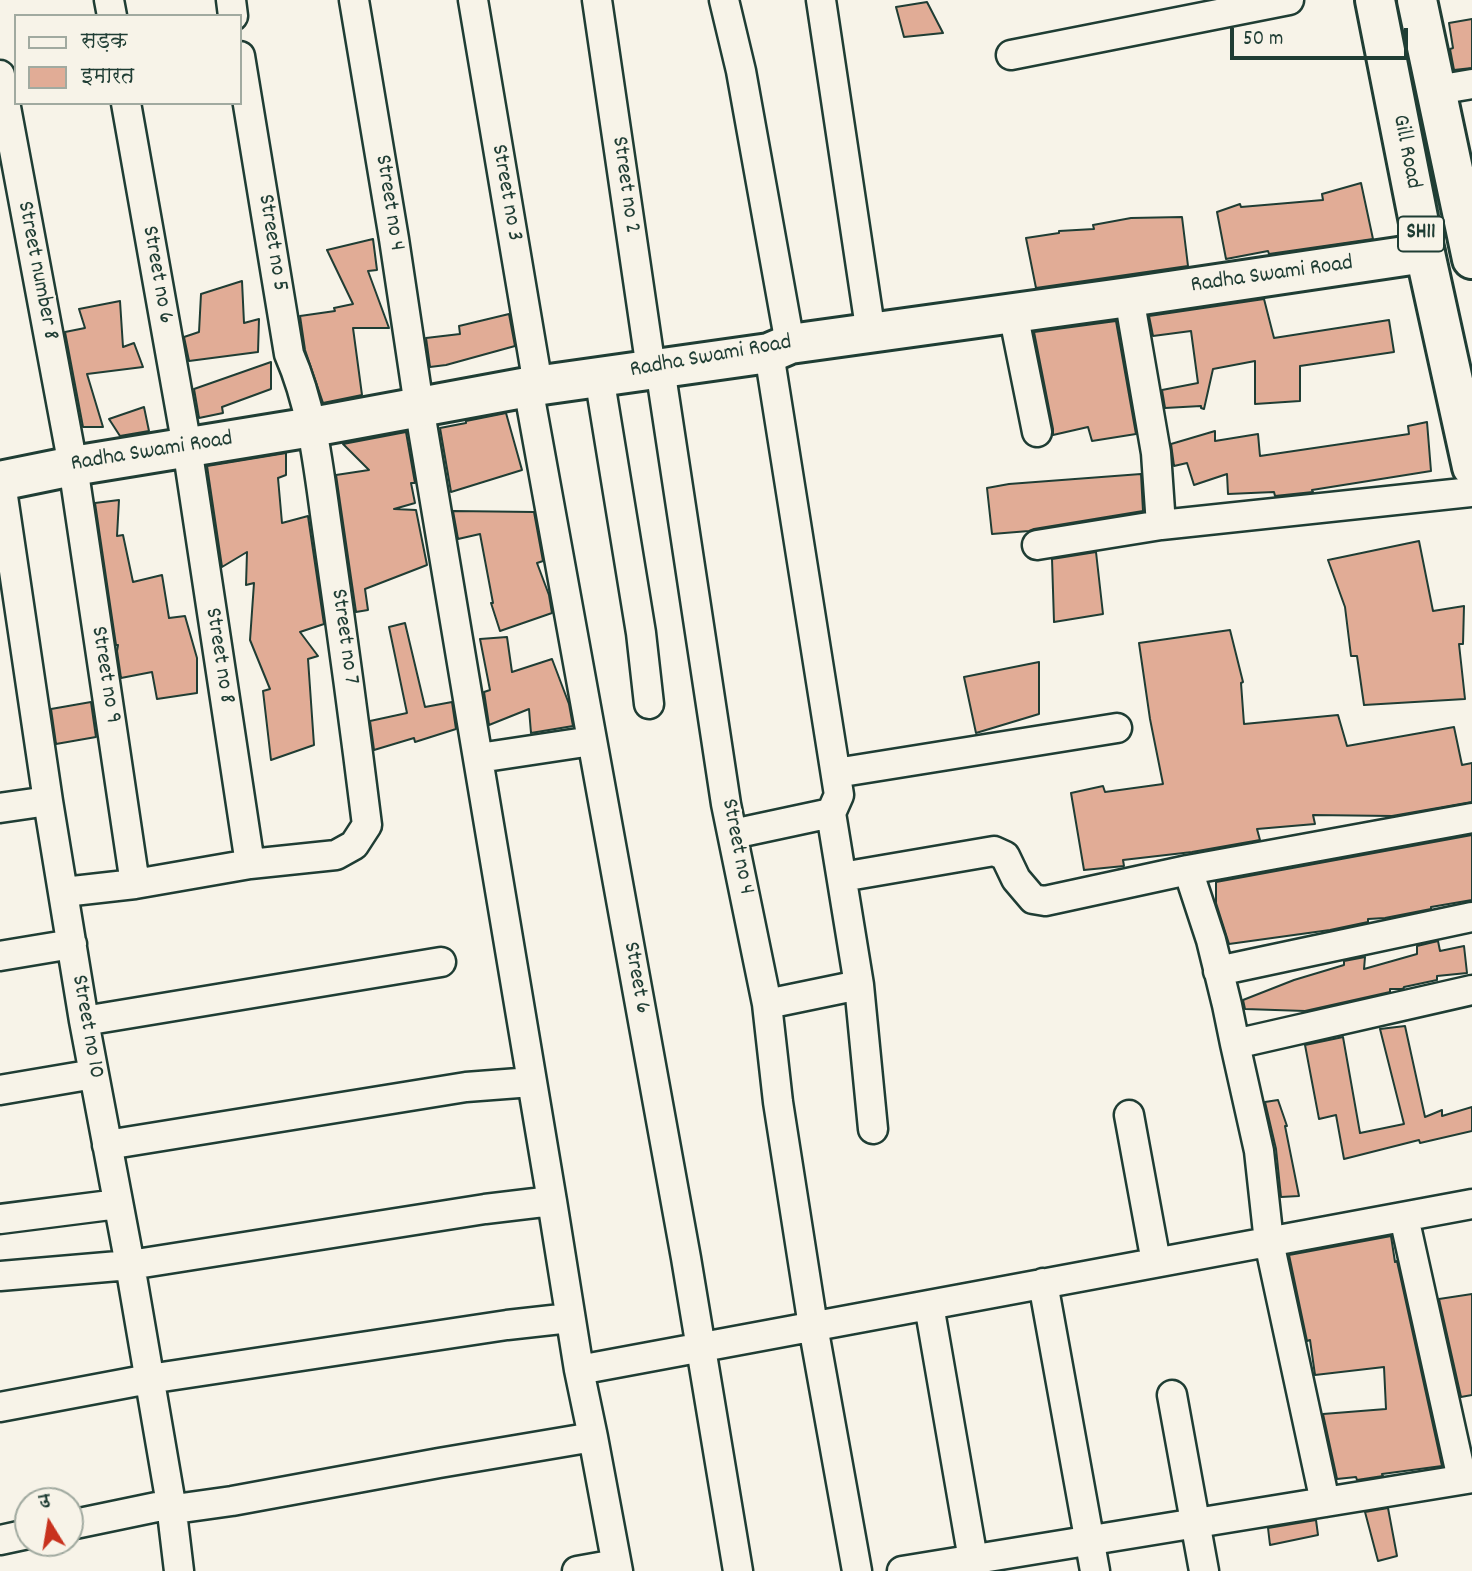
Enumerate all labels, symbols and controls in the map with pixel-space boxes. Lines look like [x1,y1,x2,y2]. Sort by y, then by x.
legend [14,14,242,105]
scale bar [1234,14,1412,58]
text: 50 m [1243,25,1283,55]
text: सड़क [81,28,127,58]
text: इमारत [81,63,134,93]
street label: Gill Road [1384,113,1426,191]
street label: Street no 2 [604,135,644,235]
street label: Street no 3 [483,143,527,243]
street label: Street no 4 [367,153,409,253]
street label: Street no 5 [250,192,292,294]
street label: Street number 8 [9,199,63,343]
road number: SH11 [1398,216,1444,252]
street label: Street no 6 [134,224,178,326]
street label: Radha Swami Road [1189,251,1355,301]
street label: Radha Swami Road [628,330,794,386]
street label: Radha Swami Road [69,427,235,479]
street label: Street no 7 [323,588,363,686]
street label: Street no 8 [197,606,239,706]
street label: Street no 9 [83,625,125,725]
street label: Street no 4 [713,797,759,897]
street label: Street 6 [615,940,655,1016]
street label: Street no 10 [63,973,109,1081]
north arrow [14,1487,84,1557]
text: उ [37,1489,53,1517]

